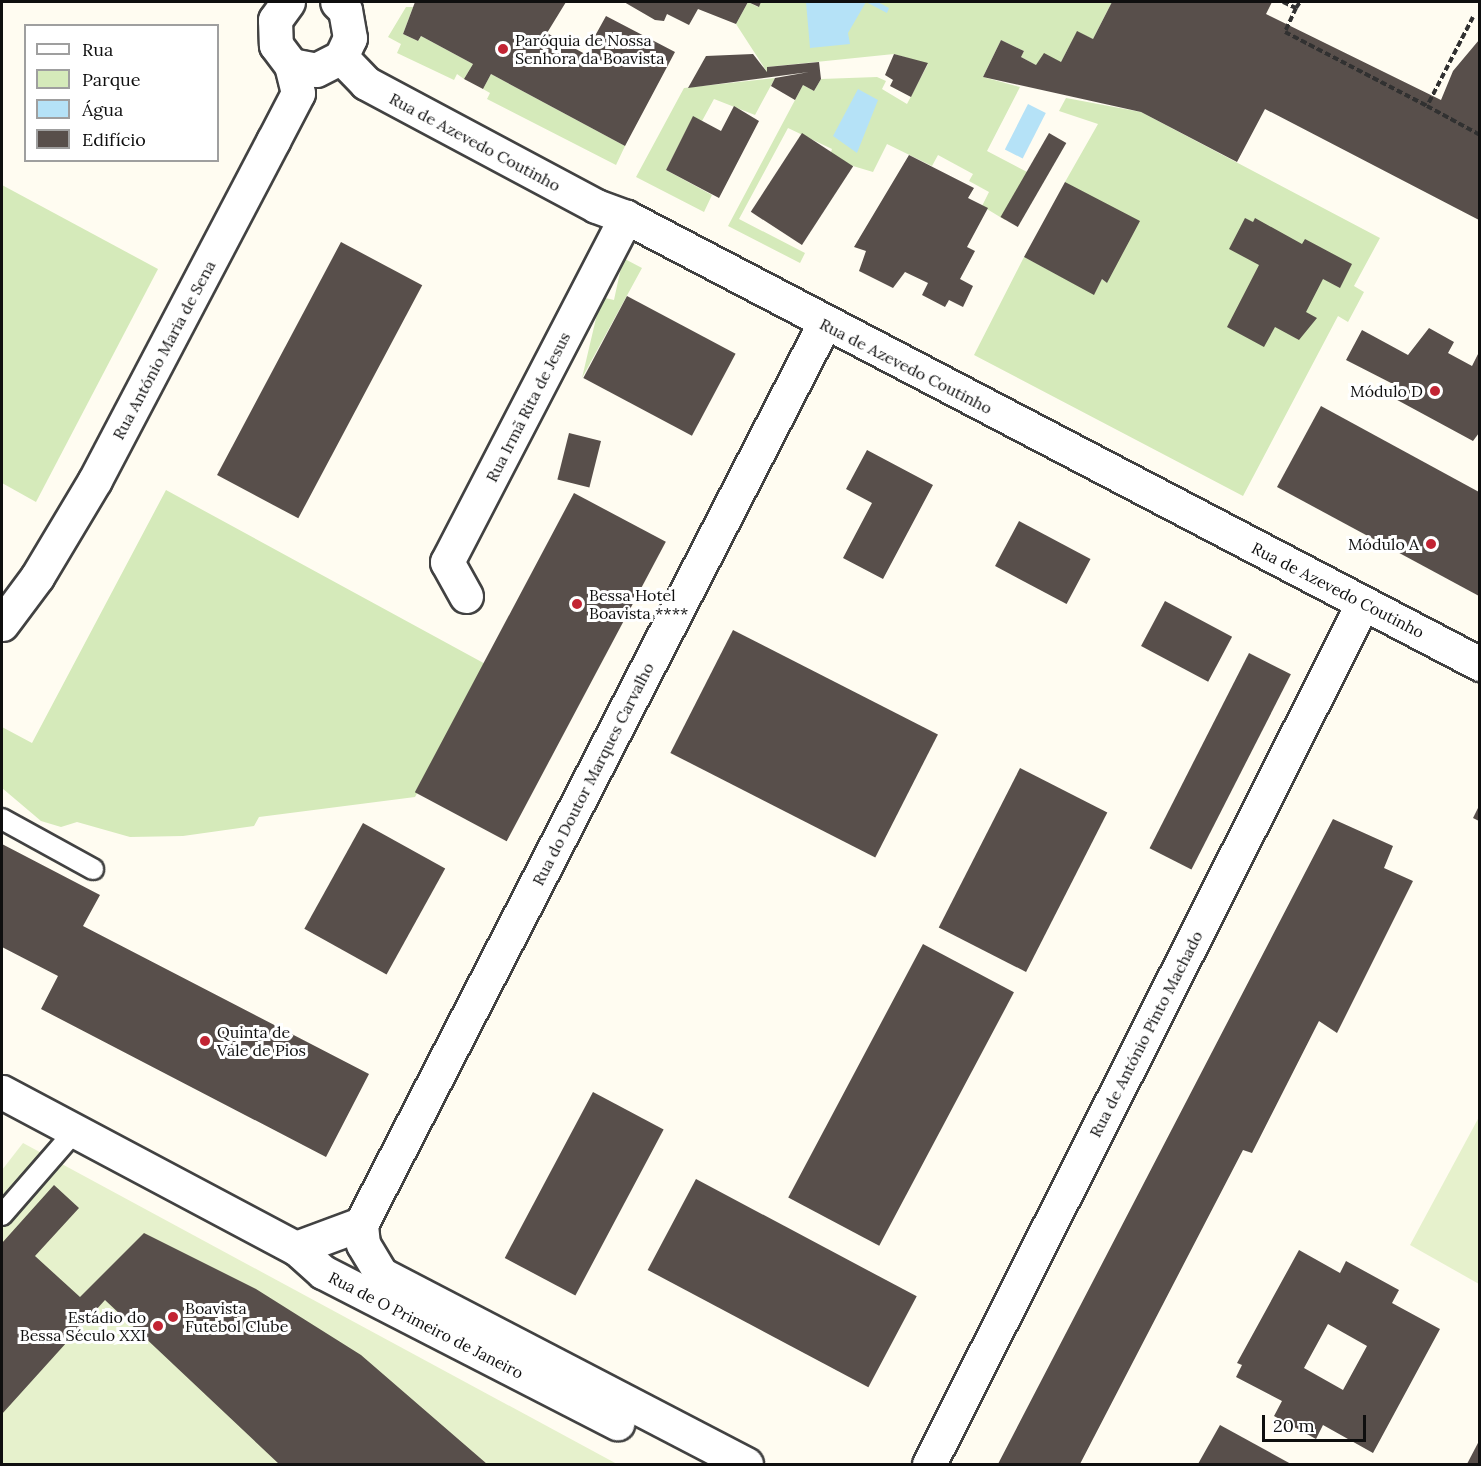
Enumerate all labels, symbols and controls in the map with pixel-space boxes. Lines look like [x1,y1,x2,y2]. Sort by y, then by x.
legend [24,24,219,162]
place label: Paróquia de Nossa Senhora da Boavista [515,30,665,68]
text: Rua [82,38,113,61]
marker: Paróquia de Nossa Senhora da Boavista [496,42,510,56]
text: Parque [82,68,141,91]
street label: Rua de Azevedo Coutinho [386,89,564,195]
text: Água [82,98,123,121]
text: Edifício [82,128,146,151]
street label: Rua António Maria de Sena [109,257,219,443]
street label: Rua de Azevedo Coutinho [817,314,995,418]
street label: Rua Irmã Rita de Jesus [482,329,574,485]
place label: Módulo D [1350,381,1423,401]
marker: Módulo D [1428,384,1442,398]
place label: Módulo A [1348,534,1419,554]
marker: Módulo A [1424,537,1438,551]
street label: Rua de Azevedo Coutinho [1249,538,1427,642]
place label: Bessa Hotel Boavista **** [589,585,688,623]
marker: Bessa Hotel Boavista **** [570,597,584,611]
street label: Rua do Doutor Marques Carvalho [528,659,658,889]
street label: Rua de António Pinto Machado [1085,928,1207,1140]
place label: Quinta de Vale de Pios [217,1022,306,1060]
marker: Quinta de Vale de Pios [198,1034,212,1048]
street label: Rua de O Primeiro de Janeiro [325,1267,527,1383]
place label: Boavista Futebol Clube [185,1298,288,1336]
place label: Estádio do Bessa Século XXI [20,1307,146,1345]
marker: Boavista Futebol Clube [166,1310,180,1324]
marker: Estádio do Bessa Século XXI [151,1319,165,1333]
scale bar [1265,1403,1368,1441]
text: 20 m [1273,1414,1315,1437]

